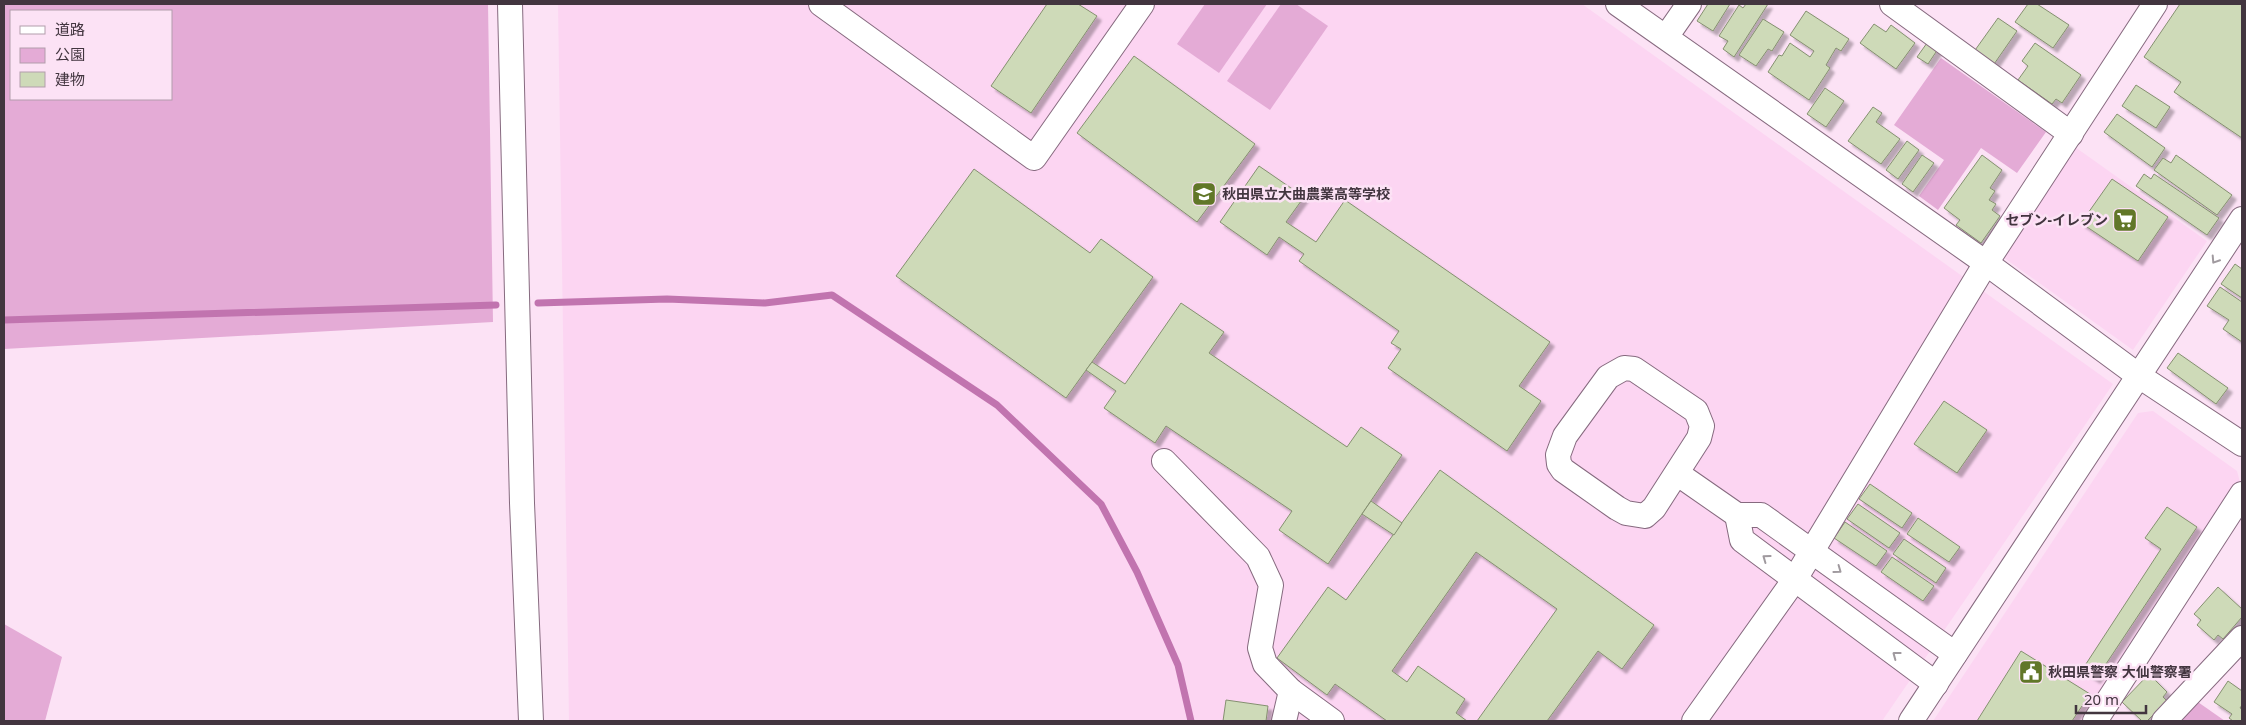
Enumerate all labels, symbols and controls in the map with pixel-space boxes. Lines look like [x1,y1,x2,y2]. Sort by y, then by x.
legend [10,10,172,100]
text: 道路 [55,19,85,39]
text: 公園 [55,44,85,64]
text: 建物 [55,69,85,89]
school or university icon: 秋田県立大曲農業高等学校 [1191,181,1217,207]
place label: 秋田県立大曲農業高等学校 [1222,184,1390,203]
supermarket icon: セブン-イレブン [2112,207,2138,233]
place label: セブン-イレブン [2006,210,2108,229]
one-way arrow [2212,255,2222,264]
one-way arrow [1762,555,1772,564]
one-way arrow [1832,564,1842,573]
one-way arrow [1892,652,1902,661]
public building icon: 秋田県警察 大仙警察署 [2018,659,2044,685]
place label: 秋田県警察 大仙警察署 [2048,662,2192,681]
scale bar [2076,682,2146,714]
text: 20 m [2084,689,2119,709]

